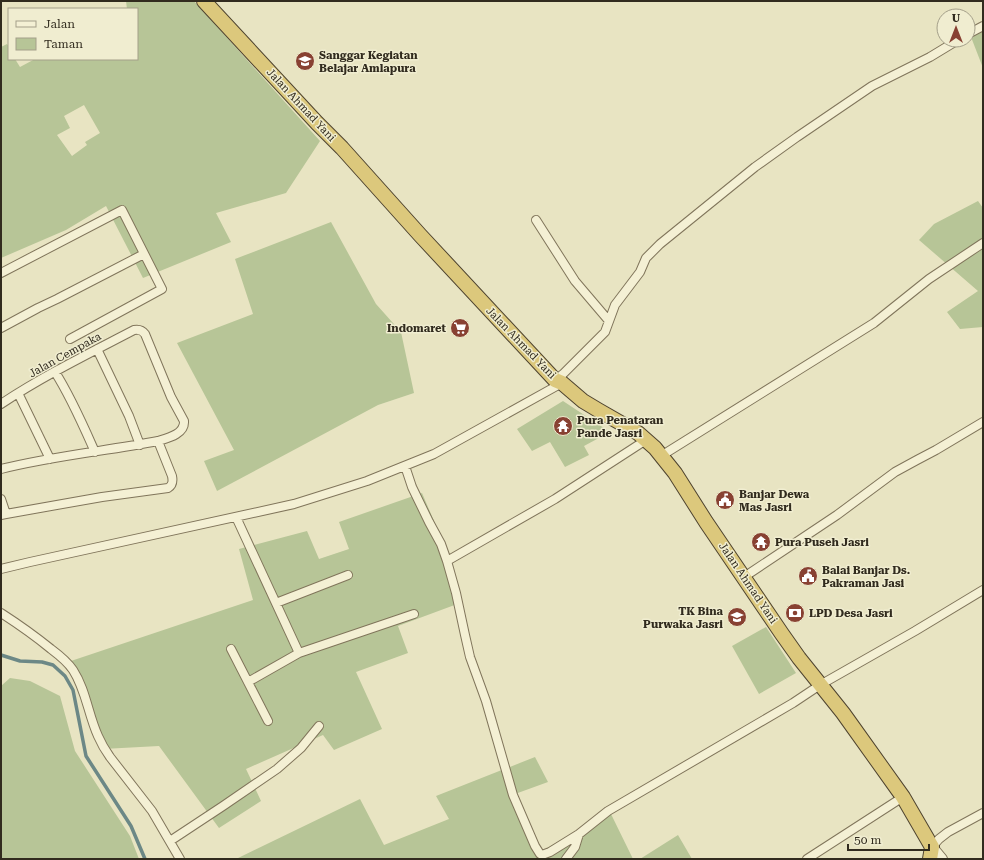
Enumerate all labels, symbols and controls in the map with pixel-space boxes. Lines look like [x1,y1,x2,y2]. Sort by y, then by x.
legend [8,8,138,60]
north arrow [936,8,976,48]
text: U [952,12,961,25]
text: Jalan [44,17,75,31]
text: Taman [44,37,83,51]
place label: Sanggar Kegiatan Belajar Amlapura [319,49,418,75]
school or university icon: Sanggar Kegiatan Belajar Amlapura [294,50,316,72]
street label: Jalan Ahmad Yani [264,66,339,145]
street label: Jalan Ahmad Yani [483,304,559,382]
supermarket icon: Indomaret [449,317,471,339]
place label: Indomaret [387,322,447,335]
street label: Jalan Cempaka [27,330,103,380]
place label: Pura Penataran Pande Jasri [577,414,664,440]
temple icon: Pura Penataran Pande Jasri [552,415,574,437]
place label: Banjar Dewa Mas Jasri [739,488,810,514]
public building icon: Banjar Dewa Mas Jasri [714,489,736,511]
temple icon: Pura Puseh Jasri [750,531,772,553]
place label: Pura Puseh Jasri [775,536,869,549]
street label: Jalan Ahmad Yani [716,540,780,626]
place label: Balai Banjar Ds. Pakraman Jasi [822,564,910,590]
public building icon: Balai Banjar Ds. Pakraman Jasi [797,565,819,587]
bank icon: LPD Desa Jasri [784,602,806,624]
place label: TK Bina Purwaka Jasri [643,605,724,631]
school or university icon: TK Bina Purwaka Jasri [726,606,748,628]
place label: LPD Desa Jasri [809,607,893,620]
scale bar [848,826,929,852]
text: 50 m [854,833,881,847]

